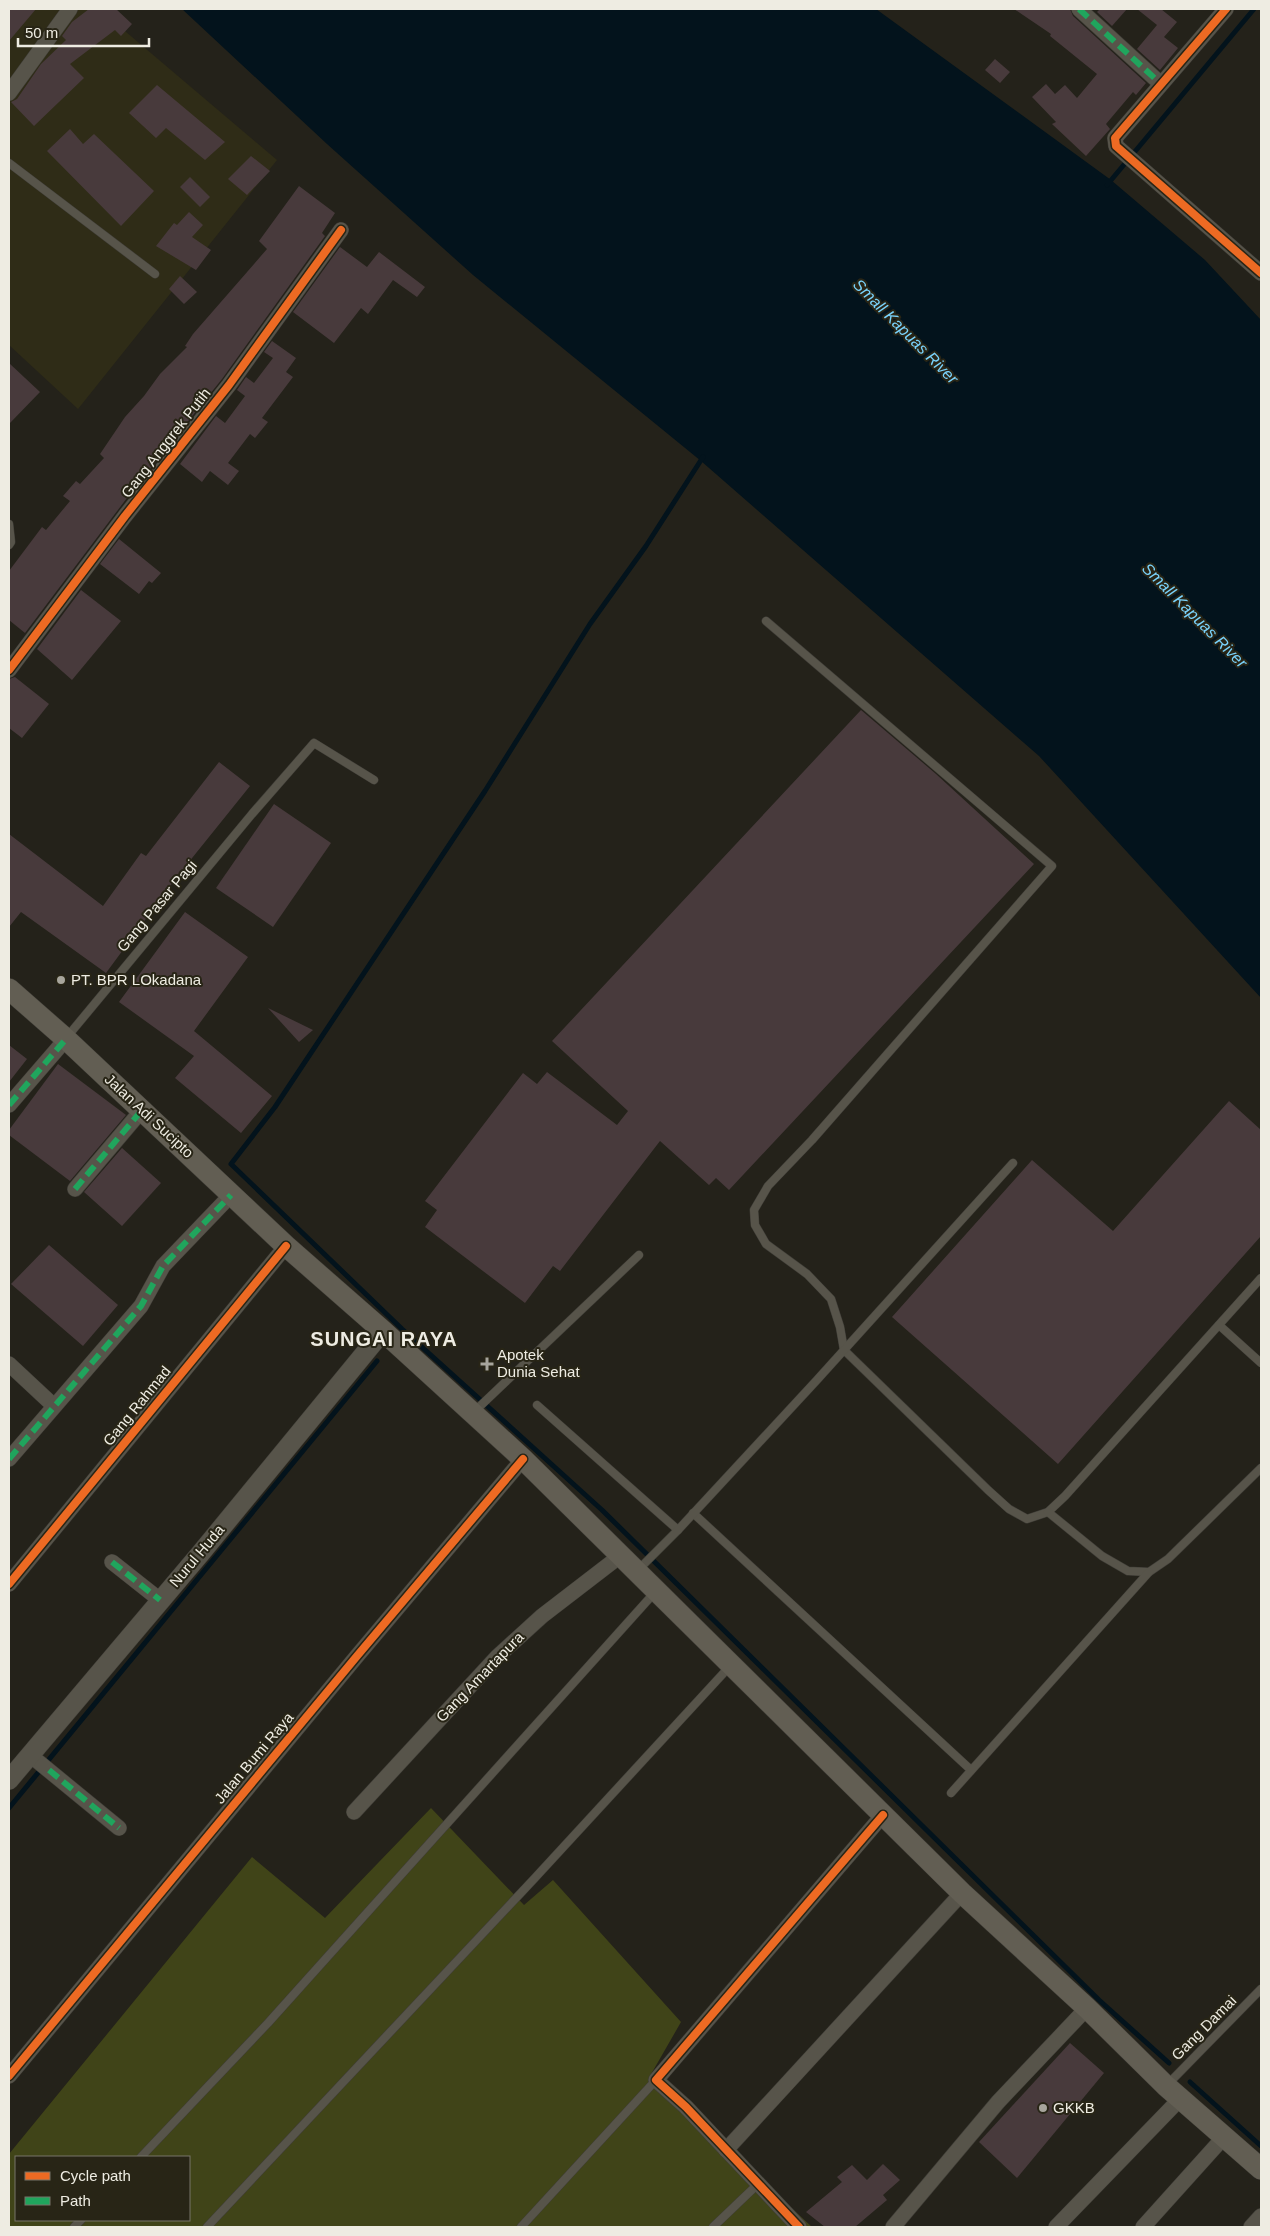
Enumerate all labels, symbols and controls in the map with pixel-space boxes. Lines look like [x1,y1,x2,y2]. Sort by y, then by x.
scale bar [18,15,149,47]
text: 50 m [25,24,58,41]
water label: Small Kapuas River [850,276,962,388]
street label: Gang Anggrek Putih [118,385,214,501]
water label: Small Kapuas River [1139,560,1251,672]
street label: Gang Pasar Pagi [113,856,200,955]
place label: PT. BPR LOkadana [71,971,202,988]
marker: PT. BPR LOkadana [55,974,67,986]
street label: Jalan Adi Sucipto [101,1070,197,1161]
district label: SUNGAI RAYA [310,1328,458,1350]
place label: Apotek Dunia Sehat [497,1346,580,1380]
marker: Apotek Dunia Sehat [481,1358,493,1370]
street label: Gang Rahmad [99,1362,174,1449]
street label: Nurul Huda [166,1521,228,1590]
street label: Gang Amartapura [432,1628,527,1725]
street label: Jalan Bumi Raya [211,1708,297,1807]
street label: Gang Damai [1168,1992,1239,2063]
place label: GKKB [1053,2099,1095,2116]
marker: GKKB [1037,2102,1049,2114]
legend [15,2156,190,2221]
text: Cycle path [60,2167,131,2184]
text: Path [60,2192,91,2209]

